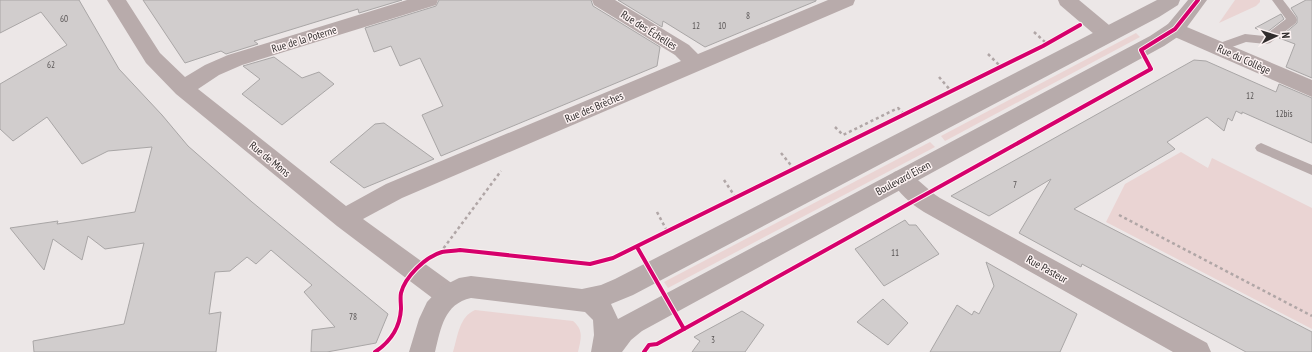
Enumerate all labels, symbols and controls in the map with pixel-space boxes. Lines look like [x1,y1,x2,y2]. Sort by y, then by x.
street label: Rue des Échelles [618,7,680,53]
house number: 8 [746,10,750,21]
house number: 60 [60,13,68,24]
north arrow [1256,16,1296,56]
house number: 12 [692,20,700,31]
house number: 10 [718,20,726,31]
street label: Rue de la Poterne [270,22,339,56]
text: N [1279,32,1293,39]
street label: Rue du Collège [1215,41,1273,77]
house number: 62 [47,59,55,70]
street label: Rue des Brèches [563,88,626,126]
house number: 12 [1246,90,1254,101]
house number: 12bis [1275,108,1293,119]
street label: Rue de Mons [247,138,294,180]
street label: Boulevard Eisen [873,158,933,198]
house number: 7 [1013,179,1017,190]
house number: 11 [891,247,899,258]
street label: Rue Pasteur [1024,252,1070,286]
house number: 78 [349,311,357,322]
house number: 3 [711,334,715,345]

